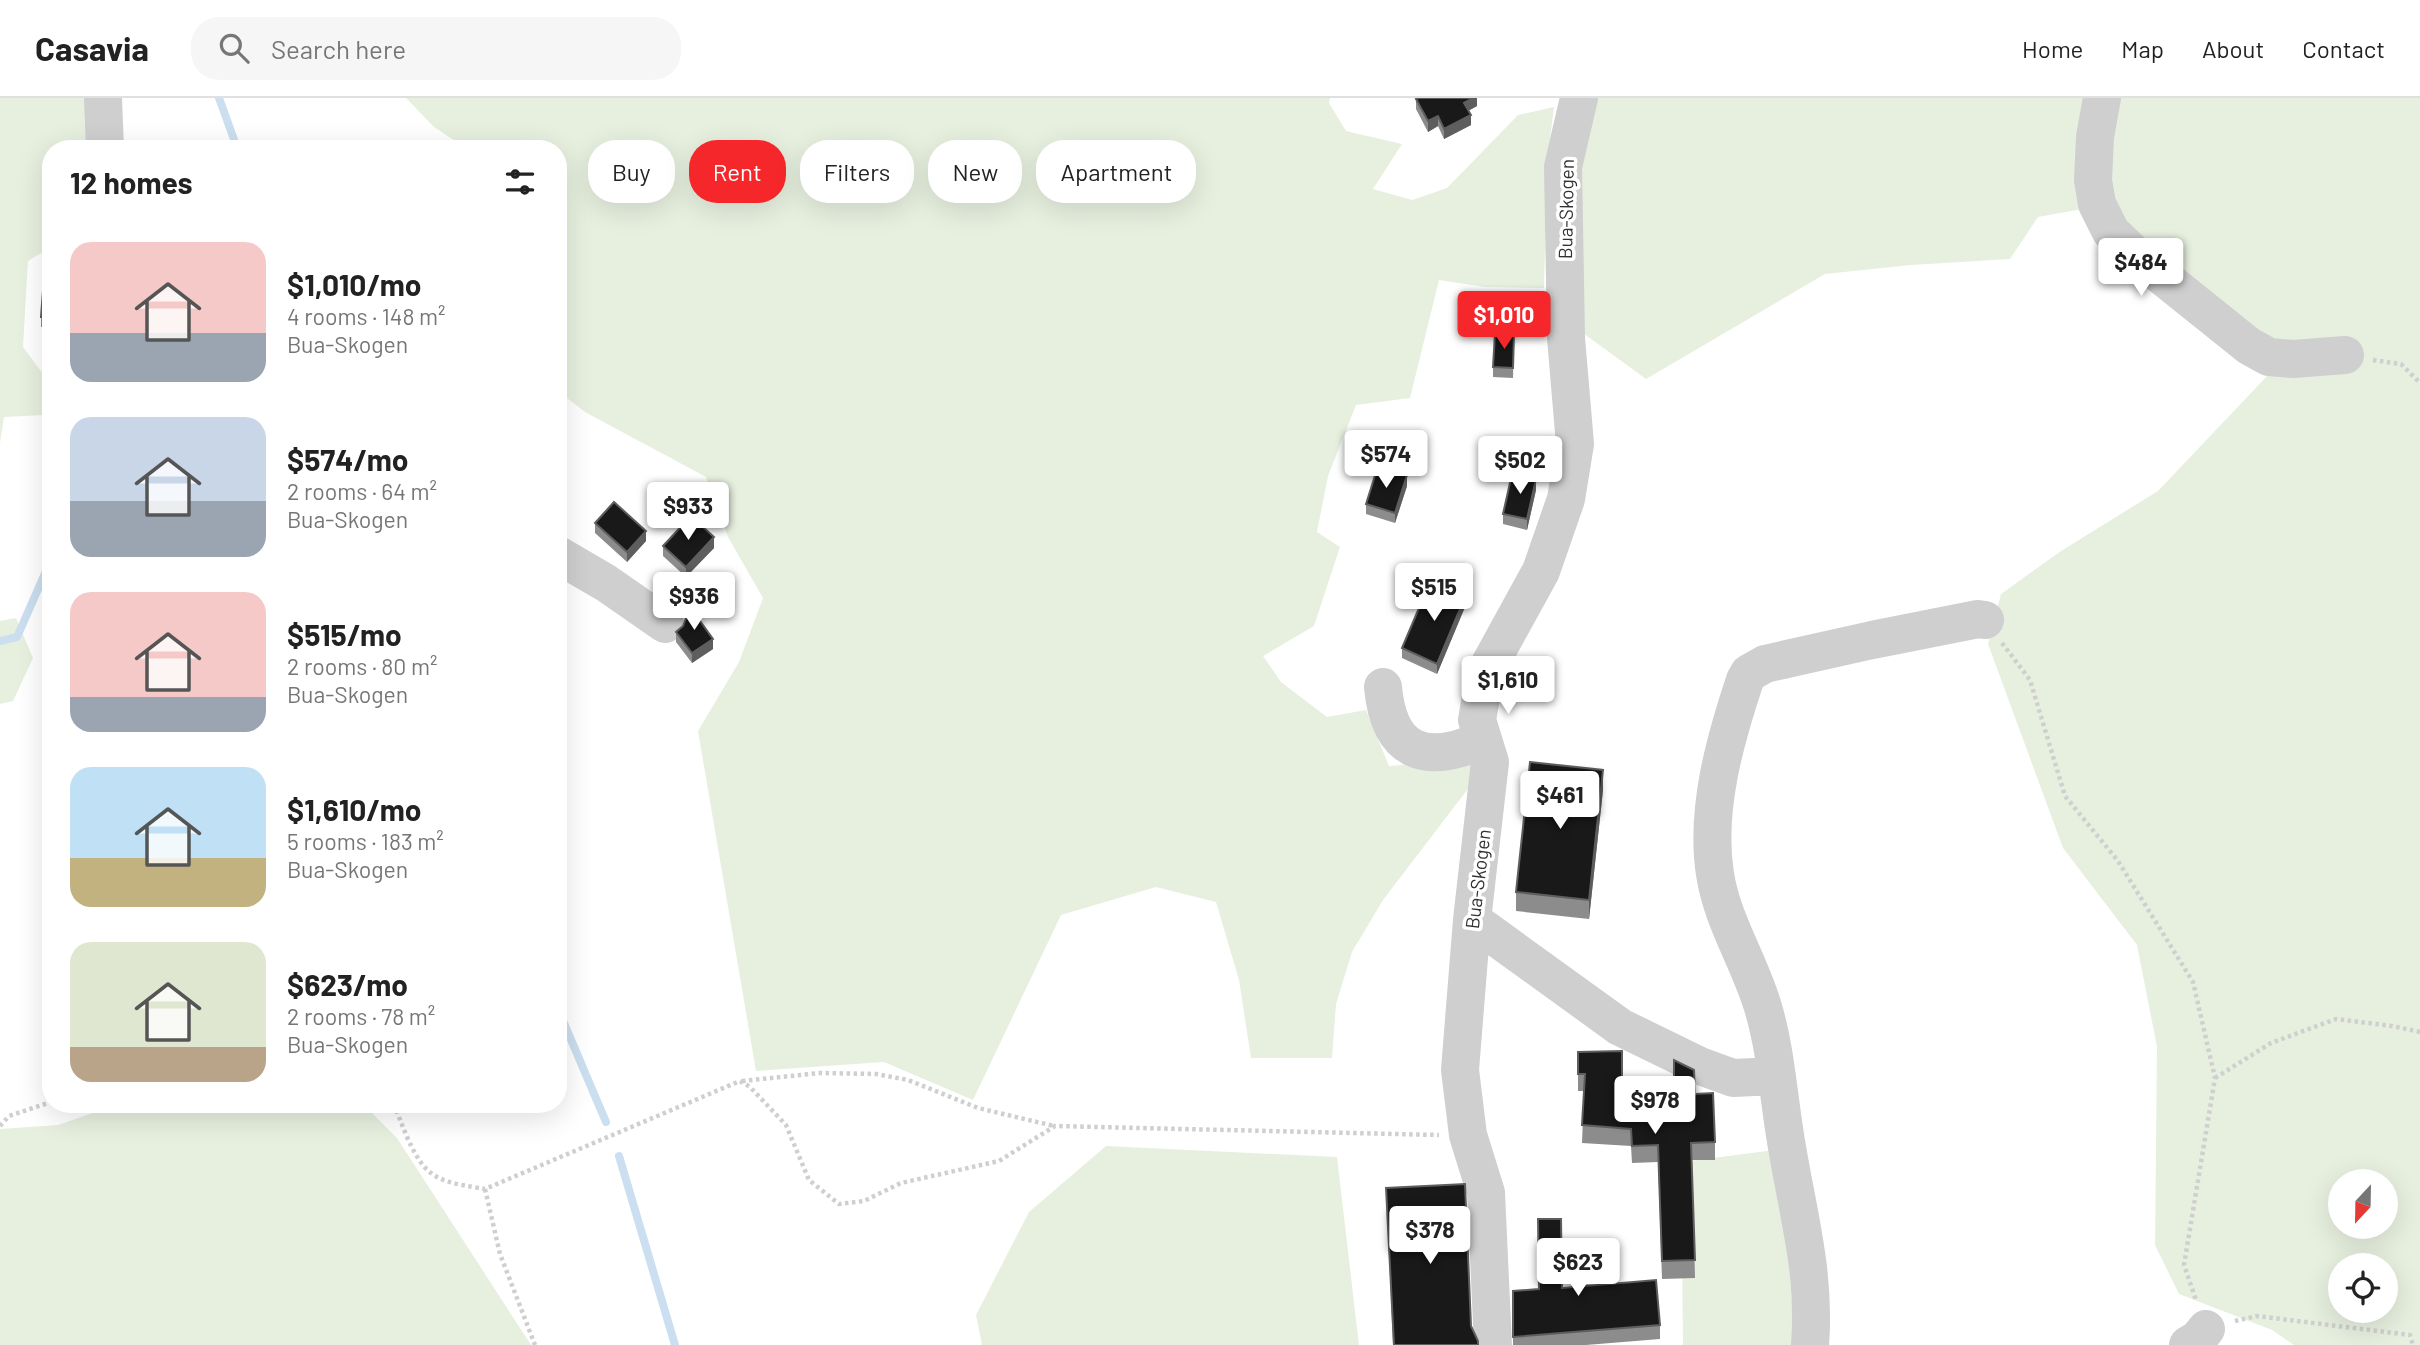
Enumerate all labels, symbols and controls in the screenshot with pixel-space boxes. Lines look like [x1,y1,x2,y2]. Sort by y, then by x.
search box [191,17,681,80]
text: Casavia [35,28,149,68]
icon: search [215,29,253,67]
text: Search here [271,33,406,64]
text: Home [2022,34,2083,63]
text: Map [2121,34,2164,63]
text: About [2202,34,2264,63]
text: Contact [2302,34,2385,63]
chip: Buy [588,140,675,203]
chip: Rent [689,140,786,203]
chip: Filters [800,140,914,203]
chip: New [928,140,1022,203]
chip: Apartment [1036,140,1196,203]
street label: Bua-Skogen [1553,159,1578,259]
icon: filters [501,163,539,201]
text: 12 homes [70,164,193,200]
pin: $484 [2100,238,2182,298]
text: $484 [2114,247,2168,275]
text: $1,010/mo [287,266,421,302]
icon: home [126,270,210,354]
pin: $1,010 [1447,292,1561,351]
text: $1,010 [1474,300,1534,328]
text: 4 rooms · 148 m² [287,302,446,330]
text: Bua-Skogen [287,330,408,358]
pin: $574 [1345,430,1427,490]
pin: $502 [1479,436,1561,496]
text: $574 [1361,439,1411,467]
text: $574/mo [287,441,408,477]
icon: home [126,445,210,529]
text: $502 [1494,445,1546,473]
text: 2 rooms · 64 m² [287,477,437,505]
pin: $933 [647,482,729,542]
text: $933 [663,491,713,519]
text: Bua-Skogen [287,505,408,533]
pin: $515 [1393,564,1475,623]
text: $515 [1411,572,1457,600]
pin: $936 [653,573,735,632]
text: $936 [669,581,719,609]
text: $515/mo [287,616,402,652]
icon: home [126,620,210,704]
text: 2 rooms · 80 m² [287,652,437,680]
pin: $1,610 [1451,656,1565,716]
text: $1,610 [1478,665,1538,693]
text: Bua-Skogen [287,680,408,708]
pin: $461 [1519,772,1601,831]
text: $461 [1536,780,1584,808]
text: $1,610/mo [287,791,421,827]
icon: home [126,795,210,879]
text: 5 rooms · 183 m² [287,827,444,855]
street label: Bua-Skogen [1460,828,1495,930]
text: Bua-Skogen [287,855,408,883]
text: $623/mo [287,966,408,1002]
icon: home [126,970,210,1054]
text: 2 rooms · 78 m² [287,1002,435,1030]
text: Bua-Skogen [287,1030,408,1058]
pin: $978 [1614,1076,1696,1136]
text: $978 [1630,1085,1680,1113]
north arrow [2328,1169,2398,1239]
map controls [2328,1169,2398,1323]
pin: $378 [1389,1206,1471,1266]
text: $378 [1405,1215,1455,1243]
pin: $623 [1537,1238,1619,1298]
text: $623 [1553,1247,1603,1275]
button: locate [2328,1253,2398,1323]

